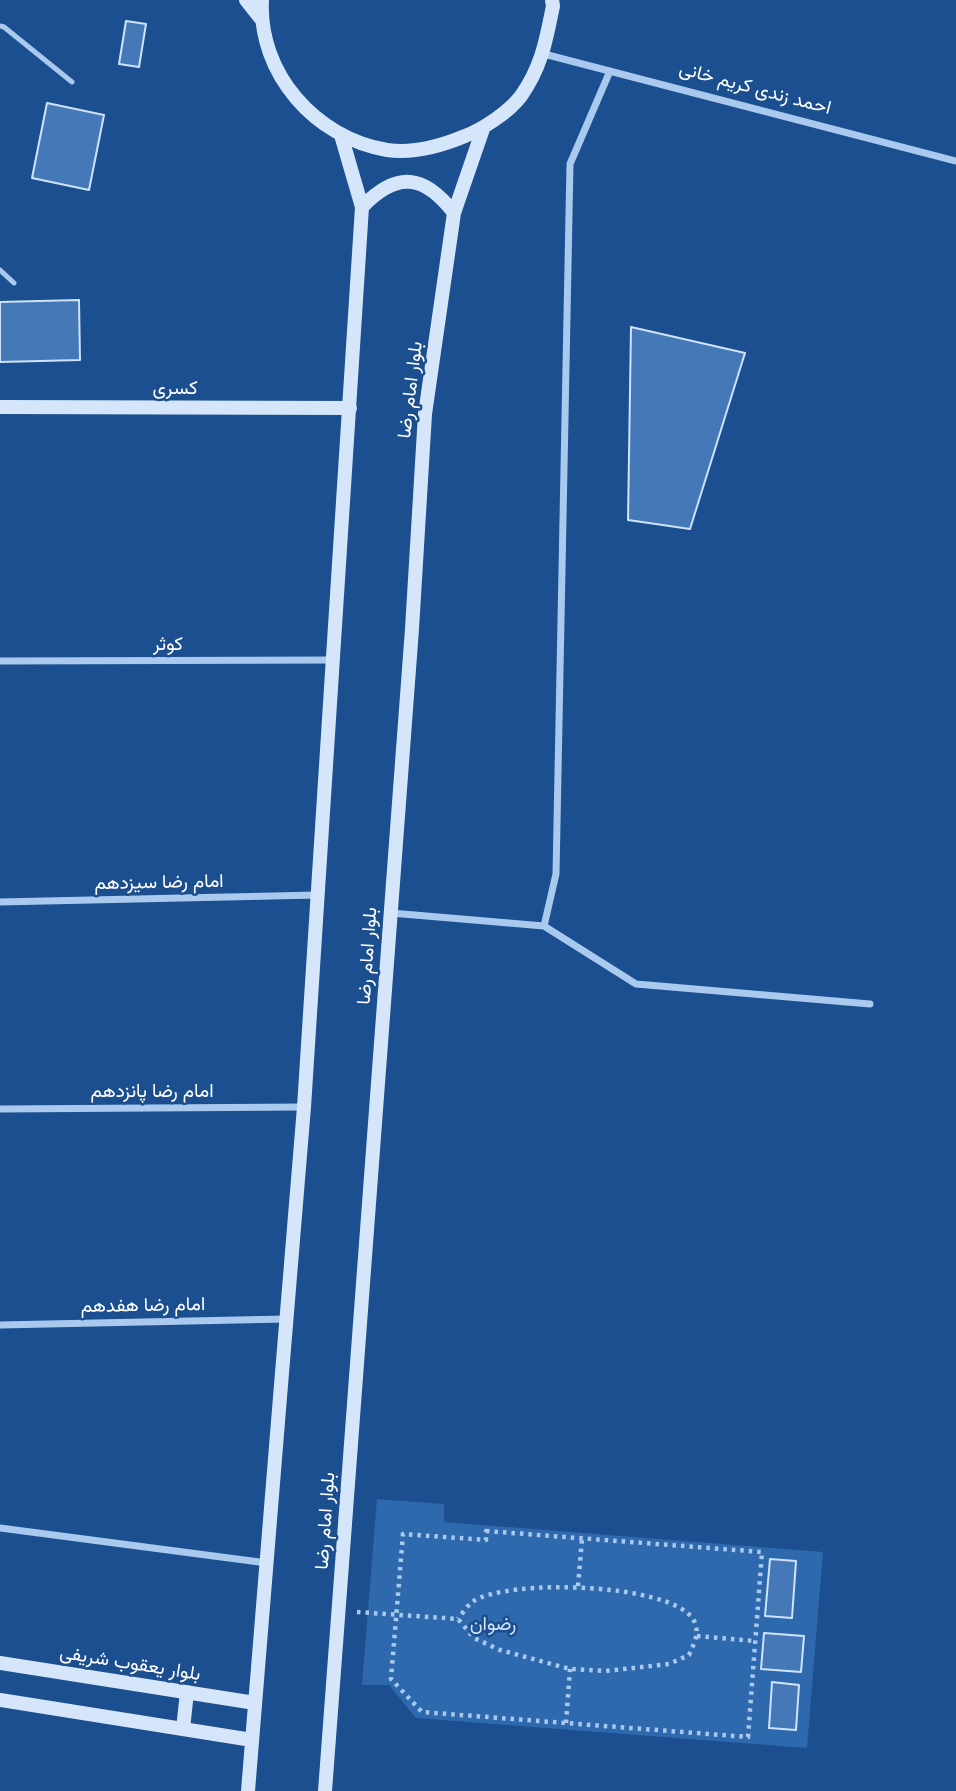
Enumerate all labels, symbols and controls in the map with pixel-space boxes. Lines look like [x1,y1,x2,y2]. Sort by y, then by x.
street label: احمد زندی کریم خانی [677,58,833,120]
street label: بلوار امام رضا [394,340,428,440]
street label: کسری [152,378,198,400]
street label: کوثر [153,634,183,656]
street label: امام رضا سیزدهم [94,870,224,896]
street label: بلوار امام رضا [353,907,383,1005]
street label: امام رضا پانزدهم [90,1081,214,1103]
street label: امام رضا هفدهم [81,1294,205,1318]
street label: بلوار امام رضا [311,1472,341,1570]
park label: رضوان [470,1614,516,1636]
street label: بلوار یعقوب شریفی [58,1642,202,1686]

